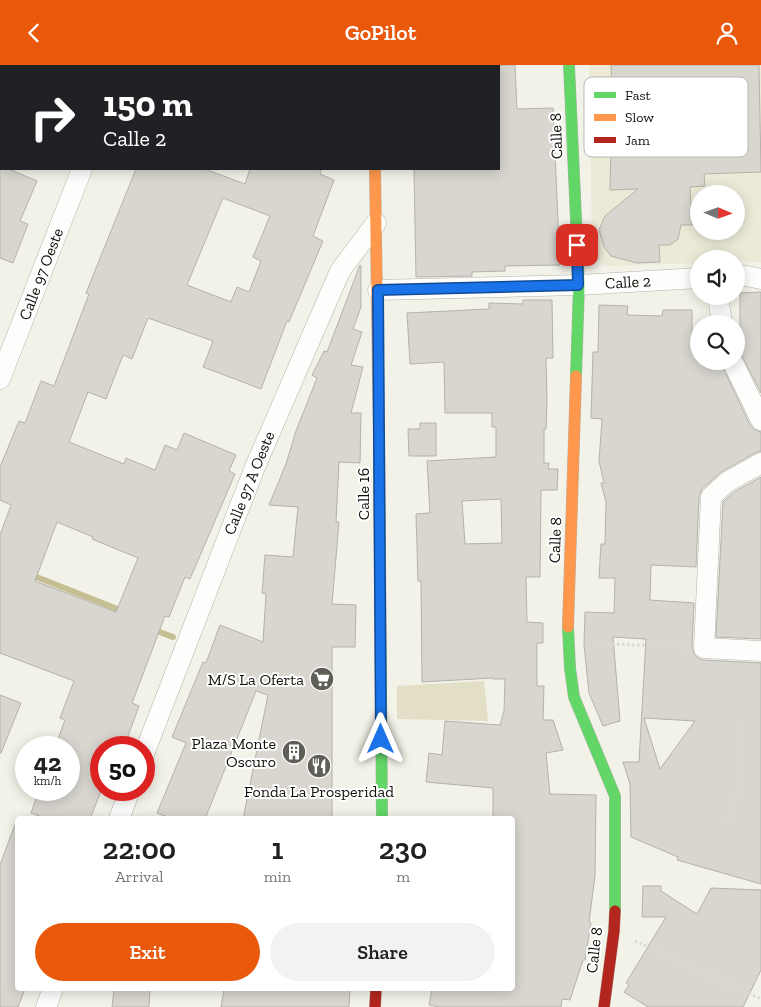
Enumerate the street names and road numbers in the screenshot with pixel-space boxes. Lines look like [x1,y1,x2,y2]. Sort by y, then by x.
street label: Calle 8 [546,113,566,159]
street label: Calle 97 Oeste [15,225,67,323]
street label: Calle 2 [605,271,651,293]
street label: Calle 97 A Oeste [220,428,278,538]
street label: Calle 16 [354,468,373,520]
street label: Calle 8 [545,517,565,563]
street label: Calle 8 [582,926,606,974]

